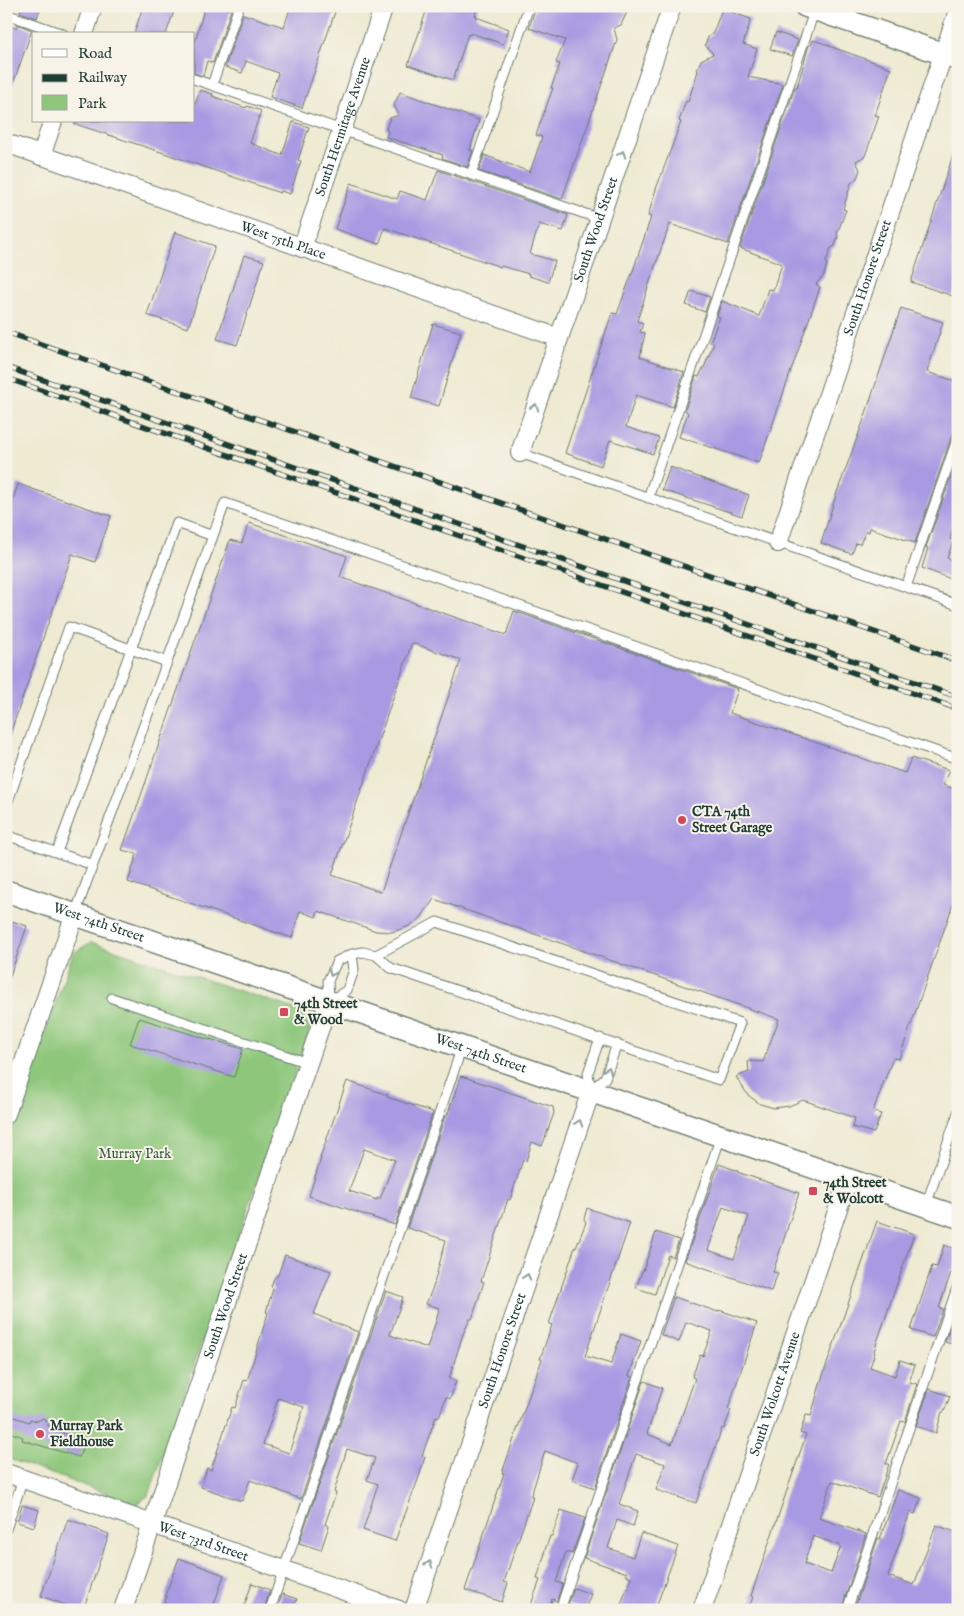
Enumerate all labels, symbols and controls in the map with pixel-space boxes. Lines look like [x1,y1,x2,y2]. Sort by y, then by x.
legend [32,32,195,122]
text: Road [78,44,113,63]
street label: South Hermitage Avenue [311,54,375,199]
text: Railway [78,68,128,87]
text: Park [78,94,108,113]
one-way arrow [616,150,626,159]
street label: South Wood Street [570,174,622,285]
street label: West 75th Place [238,217,329,264]
street label: South Honore Street [840,217,896,338]
one-way arrow [530,404,540,412]
place label: CTA 74th Street Garage [692,803,773,837]
marker: CTA 74th Street Garage [676,814,688,826]
street label: West 74th Street [51,899,147,947]
one-way arrow [328,968,338,977]
place label: 74th Street & Wood [294,995,358,1029]
marker: 74th Street & Wood [278,1006,290,1018]
street label: West 74th Street [433,1030,529,1078]
one-way arrow [602,1066,612,1075]
one-way arrow [573,1120,583,1128]
park label: Murray Park [98,1145,172,1163]
place label: 74th Street & Wolcott [823,1174,887,1208]
marker: 74th Street & Wolcott [807,1185,819,1197]
street label: South Wood Street [200,1251,252,1361]
one-way arrow [521,1274,531,1282]
street label: South Honore Street [474,1290,531,1411]
street label: South Wolcott Avenue [746,1329,805,1459]
place label: Murray Park Fieldhouse [50,1417,124,1451]
marker: Murray Park Fieldhouse [34,1428,46,1440]
street label: West 73rd Street [156,1518,251,1566]
one-way arrow [424,1560,434,1568]

